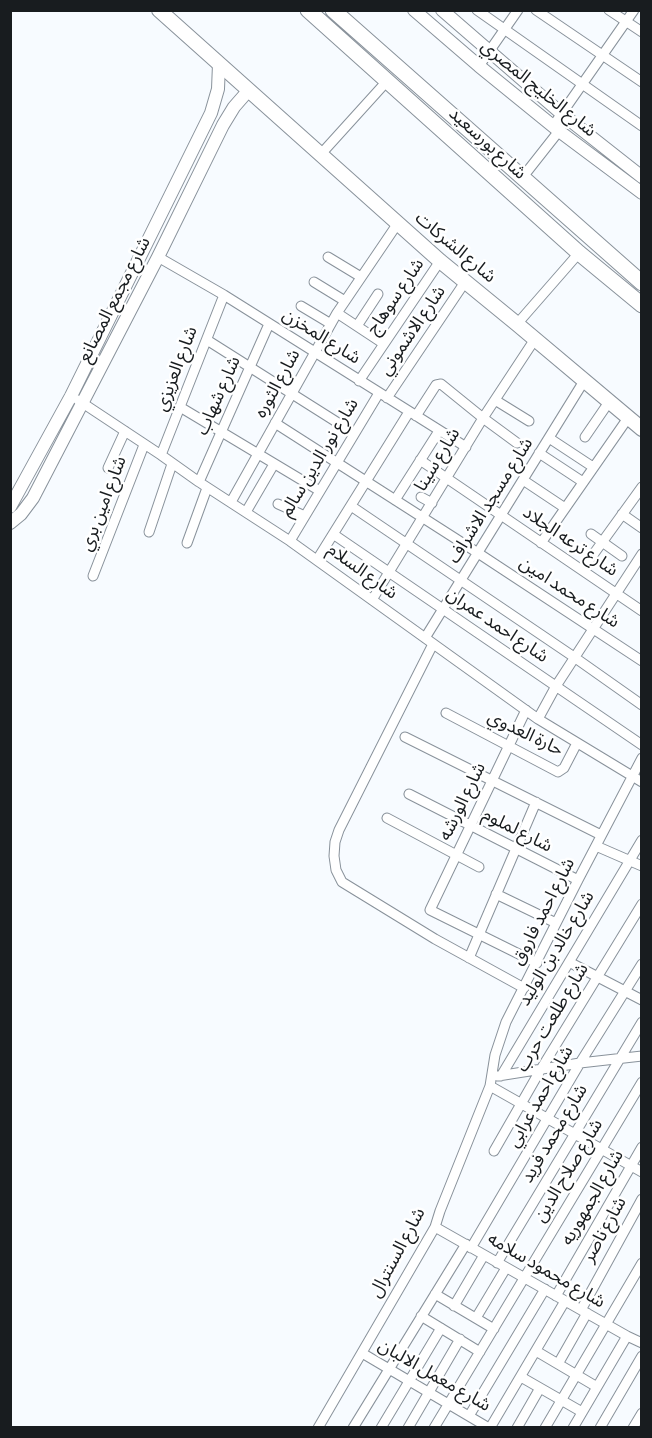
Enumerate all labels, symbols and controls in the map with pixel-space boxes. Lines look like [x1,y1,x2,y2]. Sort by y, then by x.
street label: شارع الخليج المصري [476,36,600,142]
street label: شارع بورسعيد [444,103,530,185]
street label: شارع الشركات [410,208,500,288]
street label: شارع مجمع المصانع [74,234,156,366]
street label: شارع سوهاج [363,255,429,339]
street label: شارع الاشموني [375,282,451,380]
street label: شارع المخزن [278,304,364,370]
street label: شارع العزيزي [151,324,203,414]
street label: شارع الثوره [250,346,306,422]
street label: شارع شهاب [192,353,246,439]
street label: شارع نور الدين سالم [276,395,364,521]
street label: شارع سينا [411,424,465,496]
street label: شارع مسجد الاشراف [444,434,538,568]
street label: شارع امين بري [76,453,132,555]
street label: شارع ترعه الجلاد [518,502,622,582]
street label: شارع السلام [323,539,401,605]
street label: شارع محمد امين [515,553,623,633]
street label: شارع احمد عمران [442,584,552,668]
street label: حارة العدوي [484,706,566,762]
street label: شارع الورشه [435,759,491,845]
street label: شارع لملوم [478,804,556,858]
street label: شارع احمد فاروق [508,855,580,969]
street label: شارع خالد بن الوليد [514,888,600,1010]
street label: شارع طلعت حرب [512,960,594,1076]
street label: شارع احمد عرابي [503,1042,579,1152]
street label: شارع محمد فريد [517,1081,593,1187]
street label: شارع صلاح الدين [530,1116,608,1226]
street label: شارع الجمهوريه [557,1146,629,1250]
street label: شارع ناصر [578,1194,632,1266]
street label: شارع السنترال [365,1204,431,1302]
street label: شارع محمود سلامه [483,1229,609,1313]
street label: شارع معمل الالبان [374,1335,494,1417]

